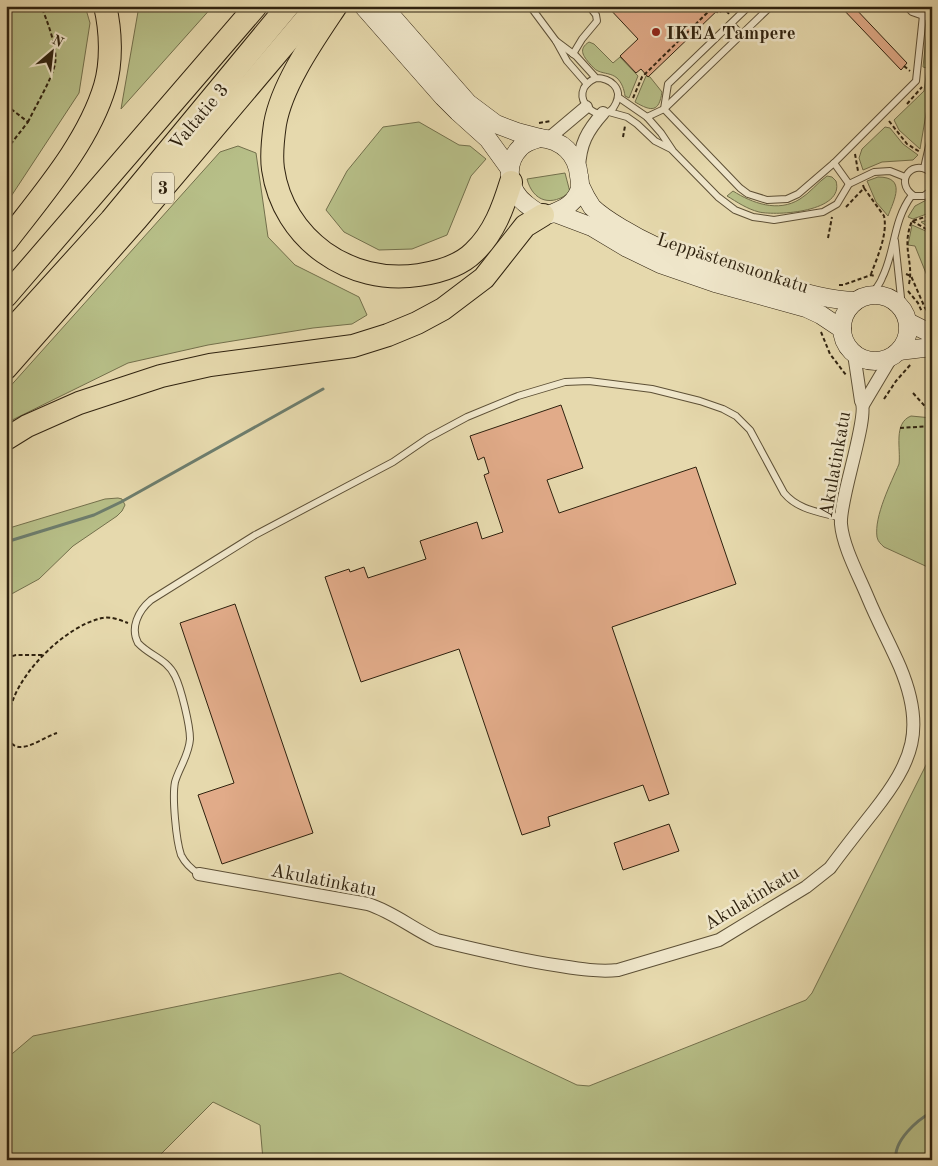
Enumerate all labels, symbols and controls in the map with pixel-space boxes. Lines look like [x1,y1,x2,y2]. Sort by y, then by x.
place label: IKEA Tampere [666,25,796,44]
marker: IKEA Tampere [650,26,662,38]
north arrow [28,28,78,78]
text: N [50,33,66,50]
street label: Valtatie 3 [167,81,233,155]
road number: 3 [152,172,174,204]
street label: Leppästensuonkatu [654,231,811,298]
street label: Akulatinkatu [818,410,855,519]
street label: Akulatinkatu [269,862,378,901]
street label: Akulatinkatu [701,863,803,935]

